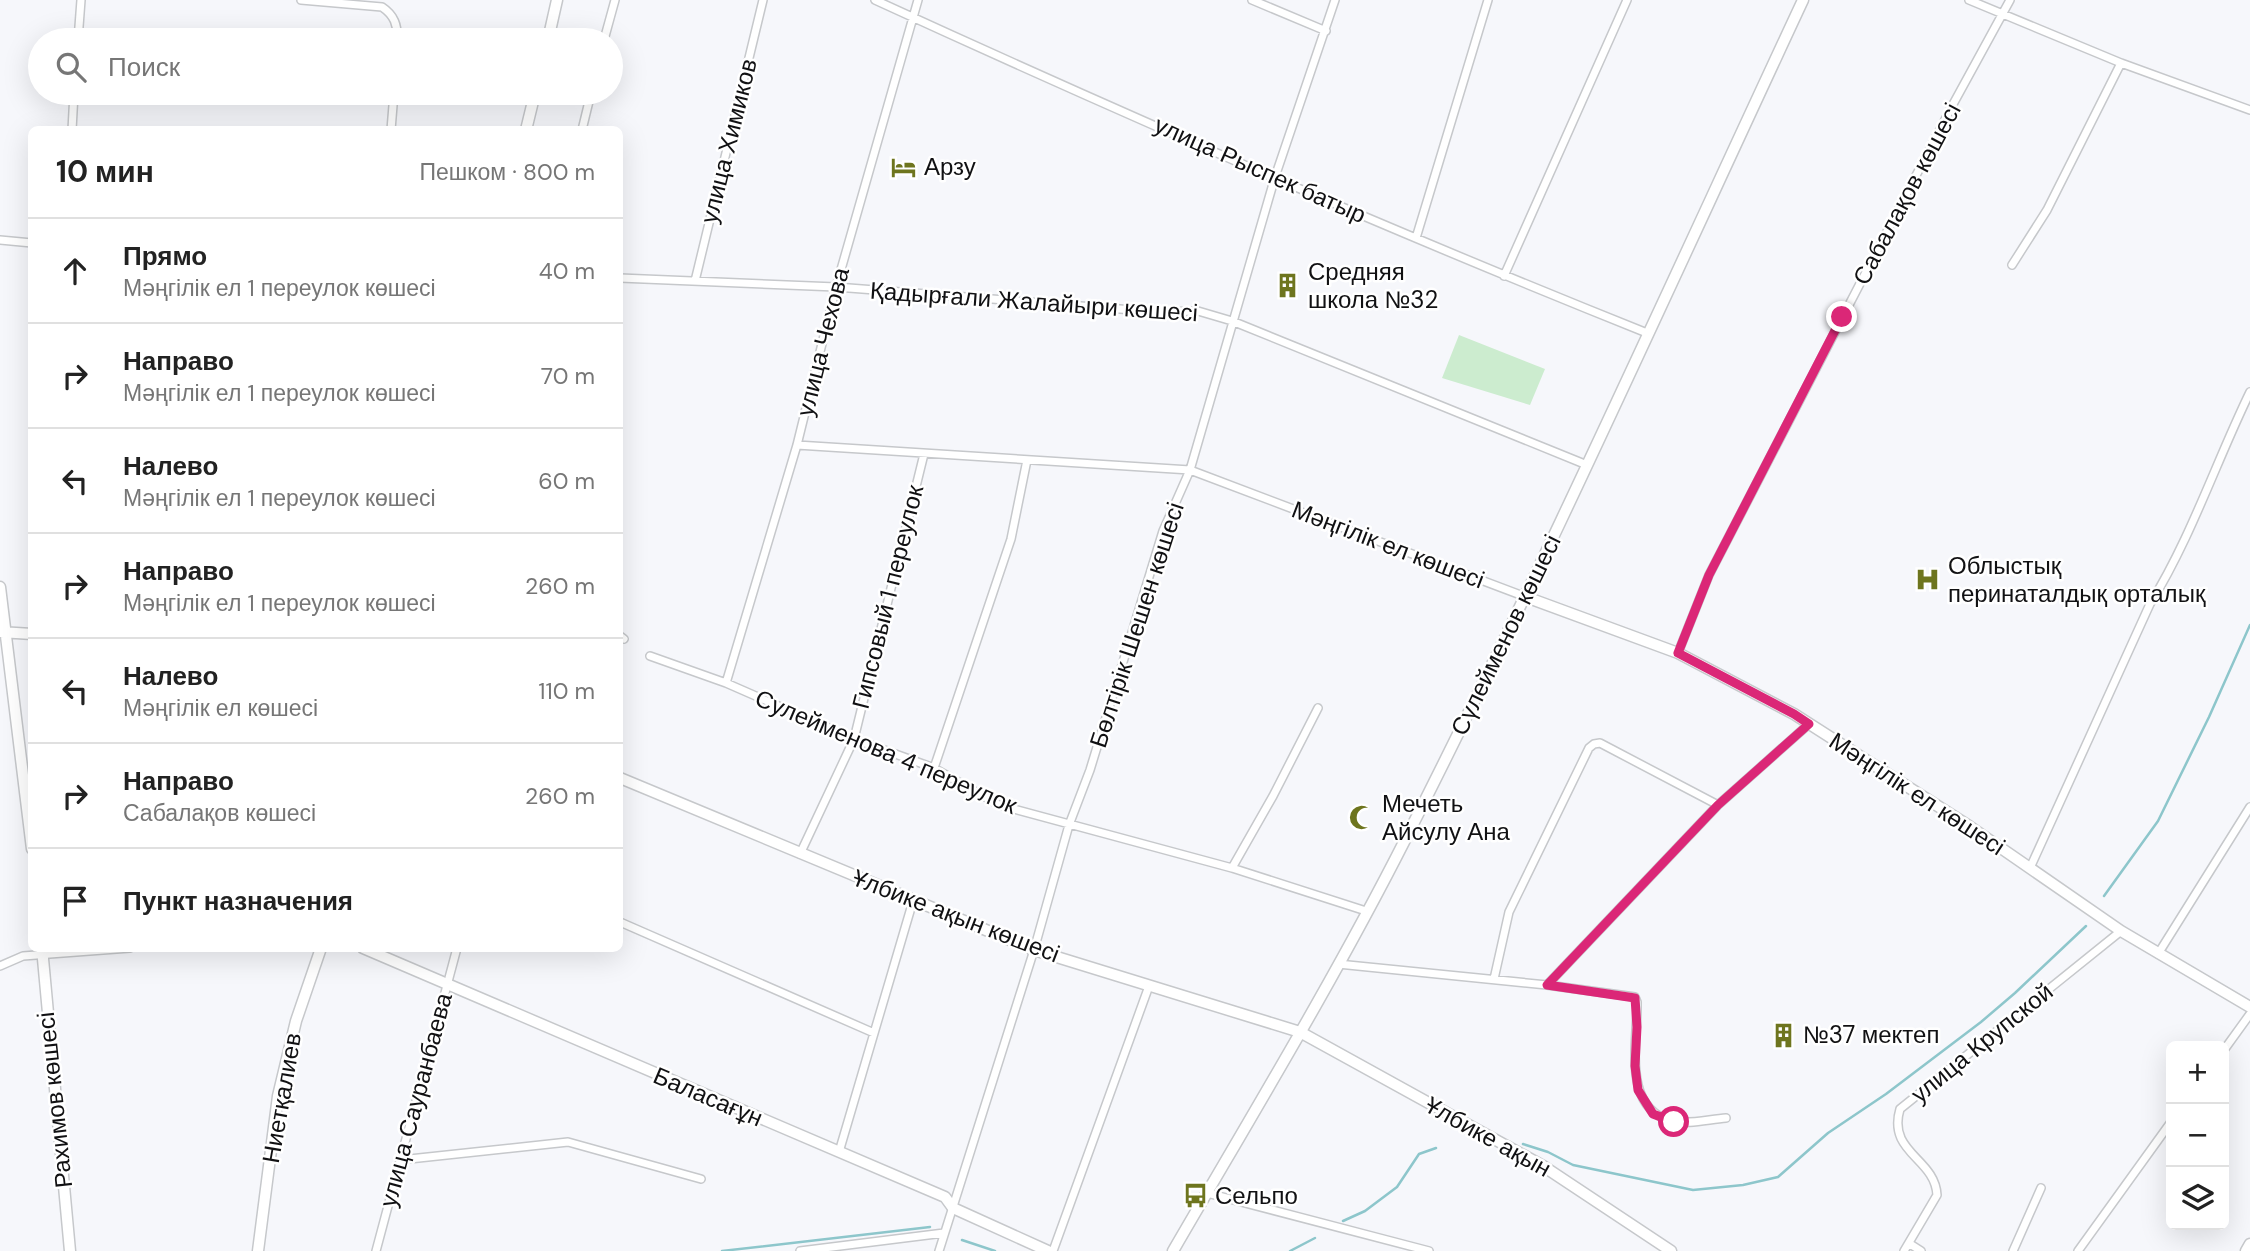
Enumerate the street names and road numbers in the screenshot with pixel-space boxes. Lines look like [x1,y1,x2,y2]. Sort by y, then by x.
street label: улица Химиков [693,55,764,226]
street label: Сабалақов көшесі [1846,97,1968,290]
street label: улица Рыспек батыр [1150,109,1371,230]
street label: улица Чехова [789,264,856,419]
street label: Қадырғали Жалайыри көшесі [869,275,1199,328]
street label: Гипсовый 1 переулок [845,481,930,712]
street label: Мәңгілік ел көшесі [1288,494,1489,595]
street label: Бөлтірік Шешен көшесі [1082,498,1191,752]
street label: Сүлейменов көшесі [1444,529,1568,740]
street label: Сулейменова 4 переулок [751,682,1022,821]
street label: Мәңгілік ел көшесі [1823,725,2011,862]
street label: Ұлбике ақын көшесі [848,862,1064,969]
street label: улица Крупской [1904,976,2059,1109]
street label: улица Сауранбаева [372,989,459,1210]
street label: Рахимов көшесі [30,1011,79,1190]
street label: Ниетқалиев [255,1030,308,1165]
street label: Баласағұн [649,1060,768,1133]
street label: Ұлбике ақын [1420,1089,1557,1184]

